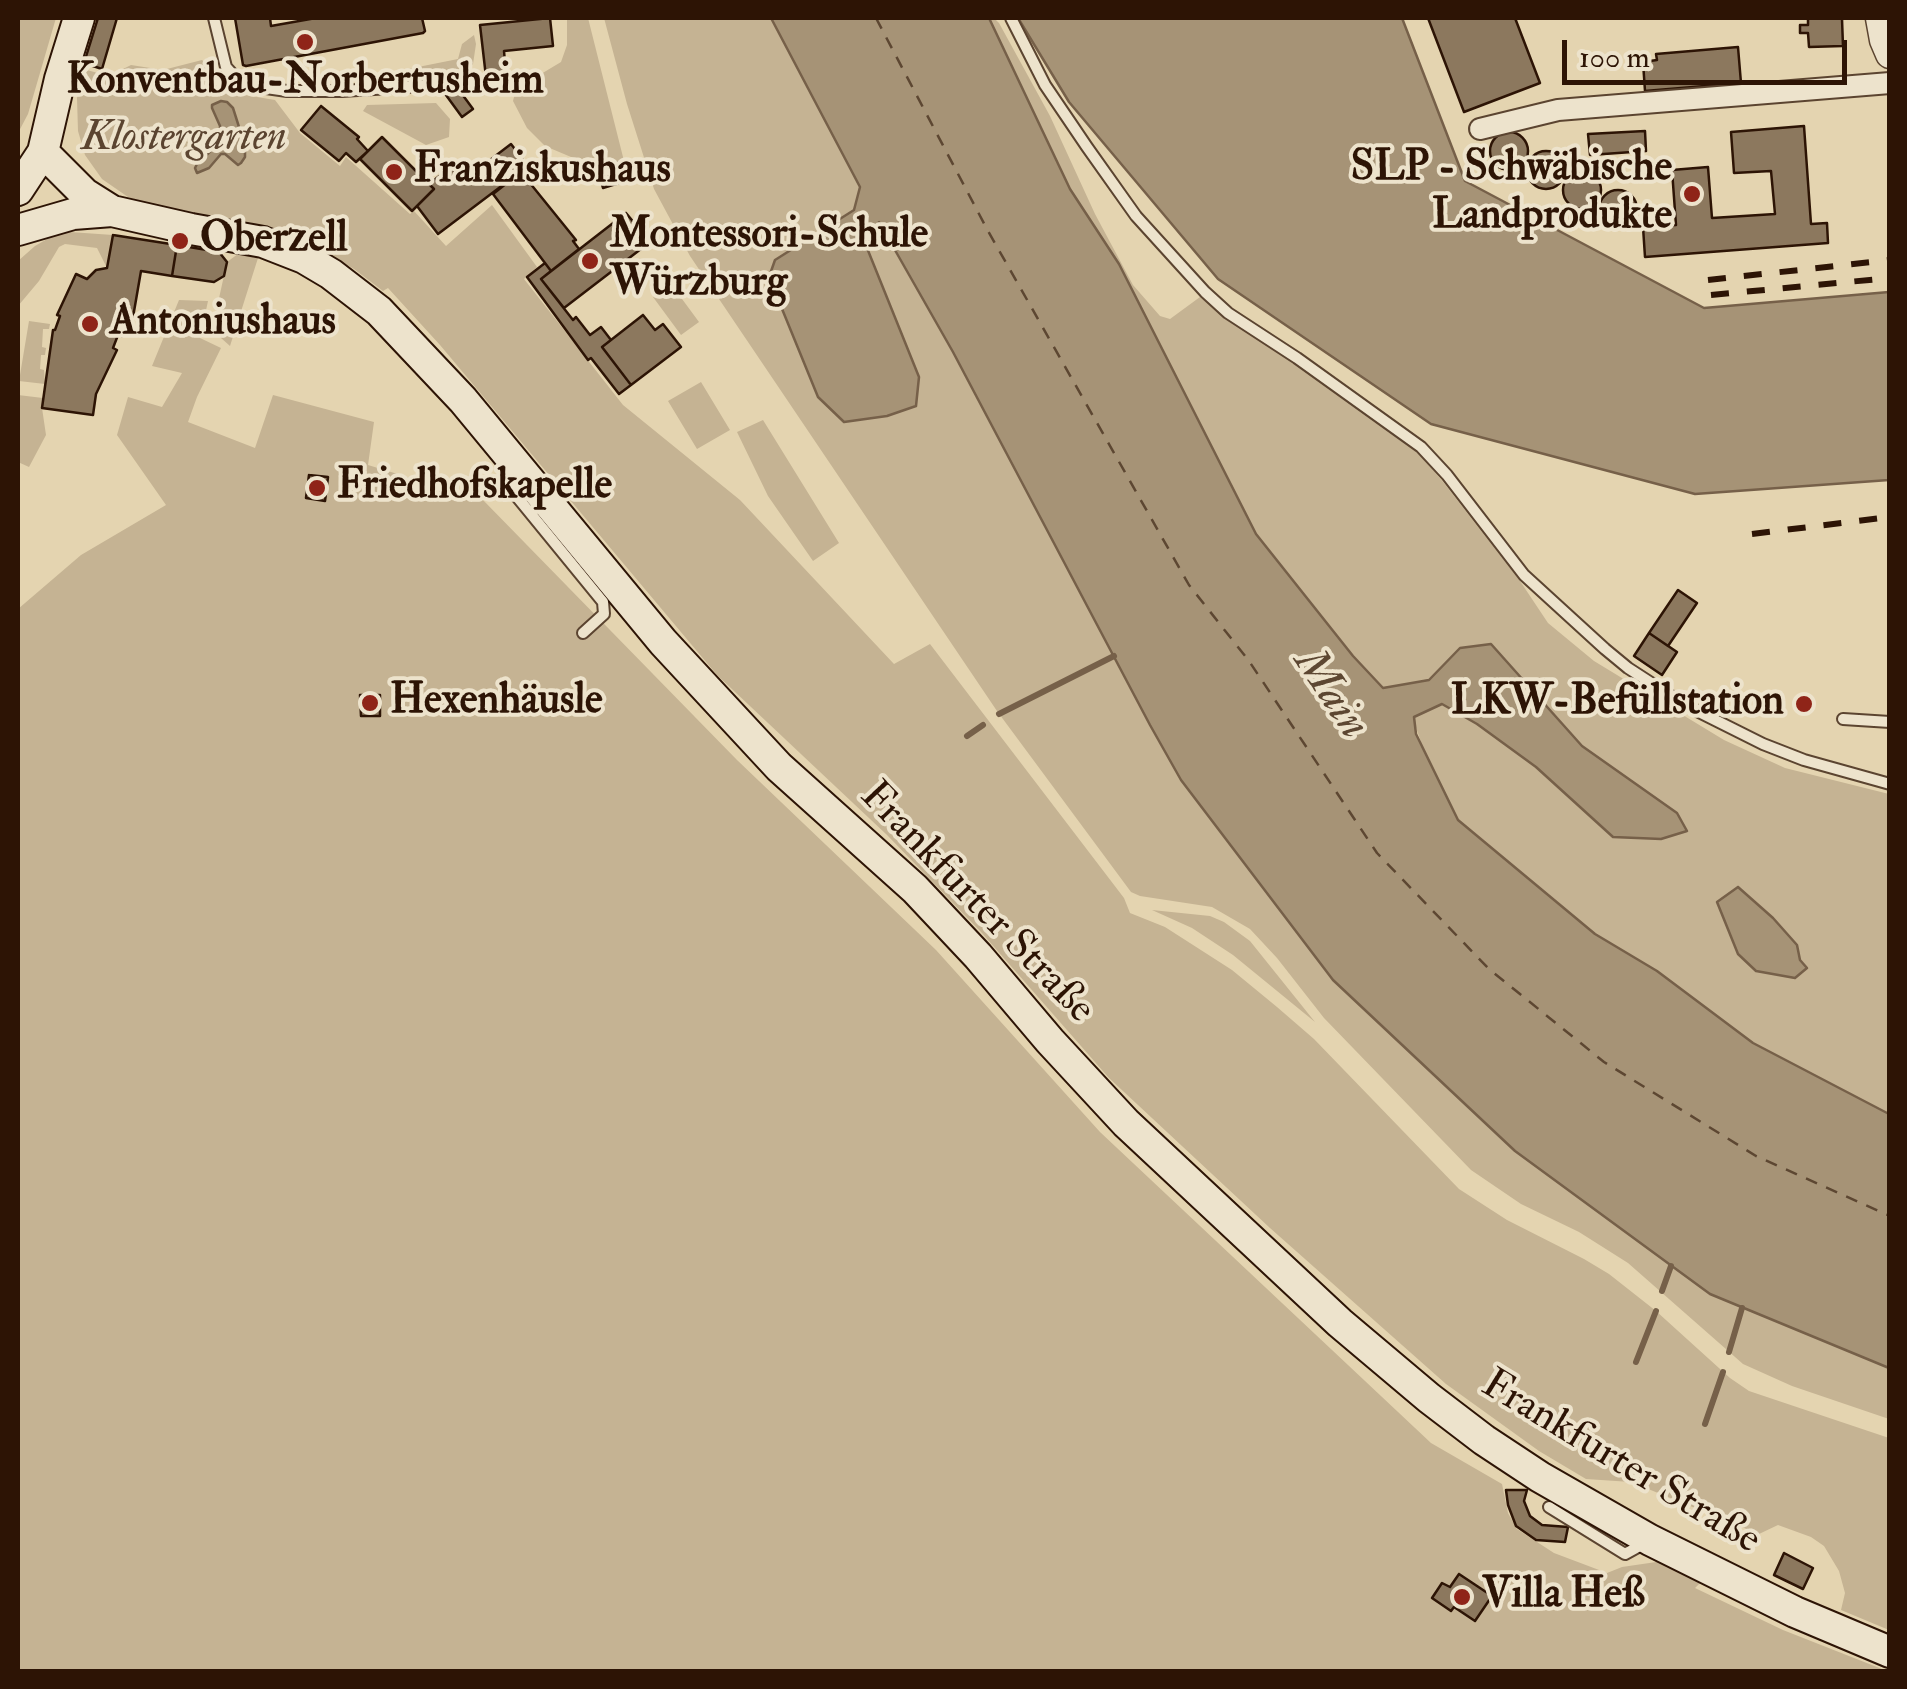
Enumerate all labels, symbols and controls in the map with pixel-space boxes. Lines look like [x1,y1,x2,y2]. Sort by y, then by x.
scale bar [1567,20,1852,82]
marker: Konventbau-Norbertusheim [294,31,316,53]
text: 100 m [1579,39,1650,76]
place label: Konventbau-Norbertusheim [67,58,543,108]
park label: Klostergarten [81,115,287,165]
place label: SLP - Schwäbische Landprodukte [1351,145,1672,244]
place label: Franziskushaus [414,147,671,197]
marker: Franziskushaus [383,161,405,183]
marker: SLP - Schwäbische Landprodukte [1681,183,1703,205]
place label: Montessori-Schule Würzburg [610,212,928,310]
place label: Oberzell [200,216,347,266]
marker: Oberzell [169,230,191,252]
marker: Montessori-Schule Würzburg [579,250,601,272]
place label: Antoniushaus [110,299,336,349]
marker: Antoniushaus [79,313,101,335]
place label: Friedhofskapelle [337,463,612,513]
marker: Friedhofskapelle [306,477,328,499]
water label: Main [1279,639,1379,751]
place label: Hexenhäusle [390,678,603,728]
place label: LKW-Befüllstation [1451,679,1784,729]
marker: Hexenhäusle [359,692,381,714]
marker: LKW-Befüllstation [1793,693,1815,715]
street label: Frankfurter Straße [848,773,1104,1035]
street label: Frankfurter Straße [1471,1361,1769,1567]
place label: Villa Heß [1482,1572,1645,1622]
marker: Villa Heß [1451,1586,1473,1608]

